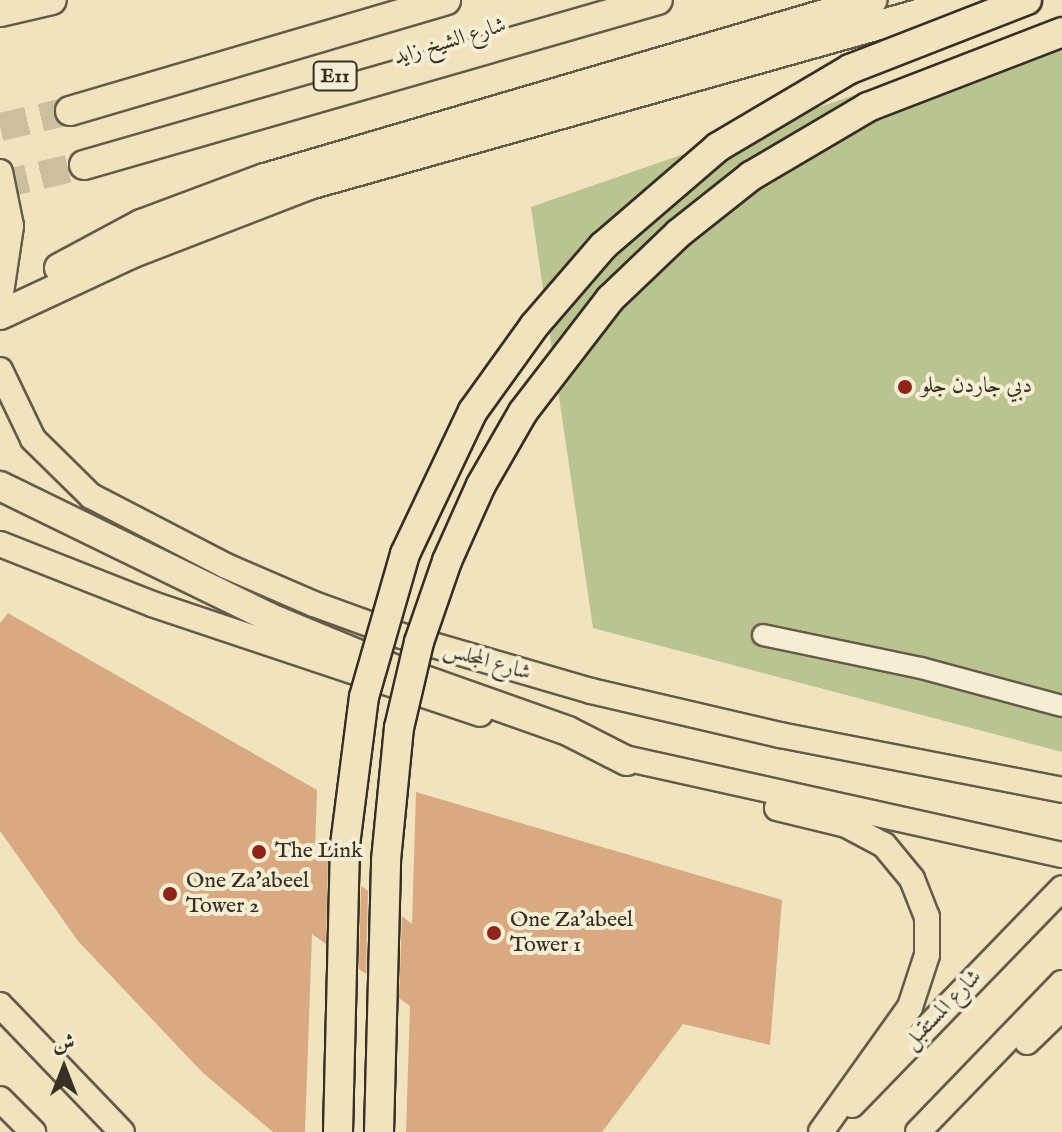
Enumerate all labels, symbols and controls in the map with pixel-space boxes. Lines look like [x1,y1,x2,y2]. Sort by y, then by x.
street label: شارع الشيخ زايد [391,12,509,72]
road number: E11 [311,60,359,92]
place label: دبي جاردن جلو [921,374,1032,400]
marker: دبي جاردن جلو [896,378,914,396]
street label: شارع المجلس [440,637,534,687]
place label: The Link [275,839,363,865]
marker: The Link [250,843,268,861]
place label: One Za'abeel Tower 2 [186,868,309,920]
marker: One Za'abeel Tower 2 [161,885,179,903]
place label: One Za'abeel Tower 1 [510,907,633,958]
marker: One Za'abeel Tower 1 [485,924,503,942]
street label: شارع المستقبل [898,964,988,1056]
north arrow [24,1028,104,1108]
text: ش [53,1030,75,1058]

